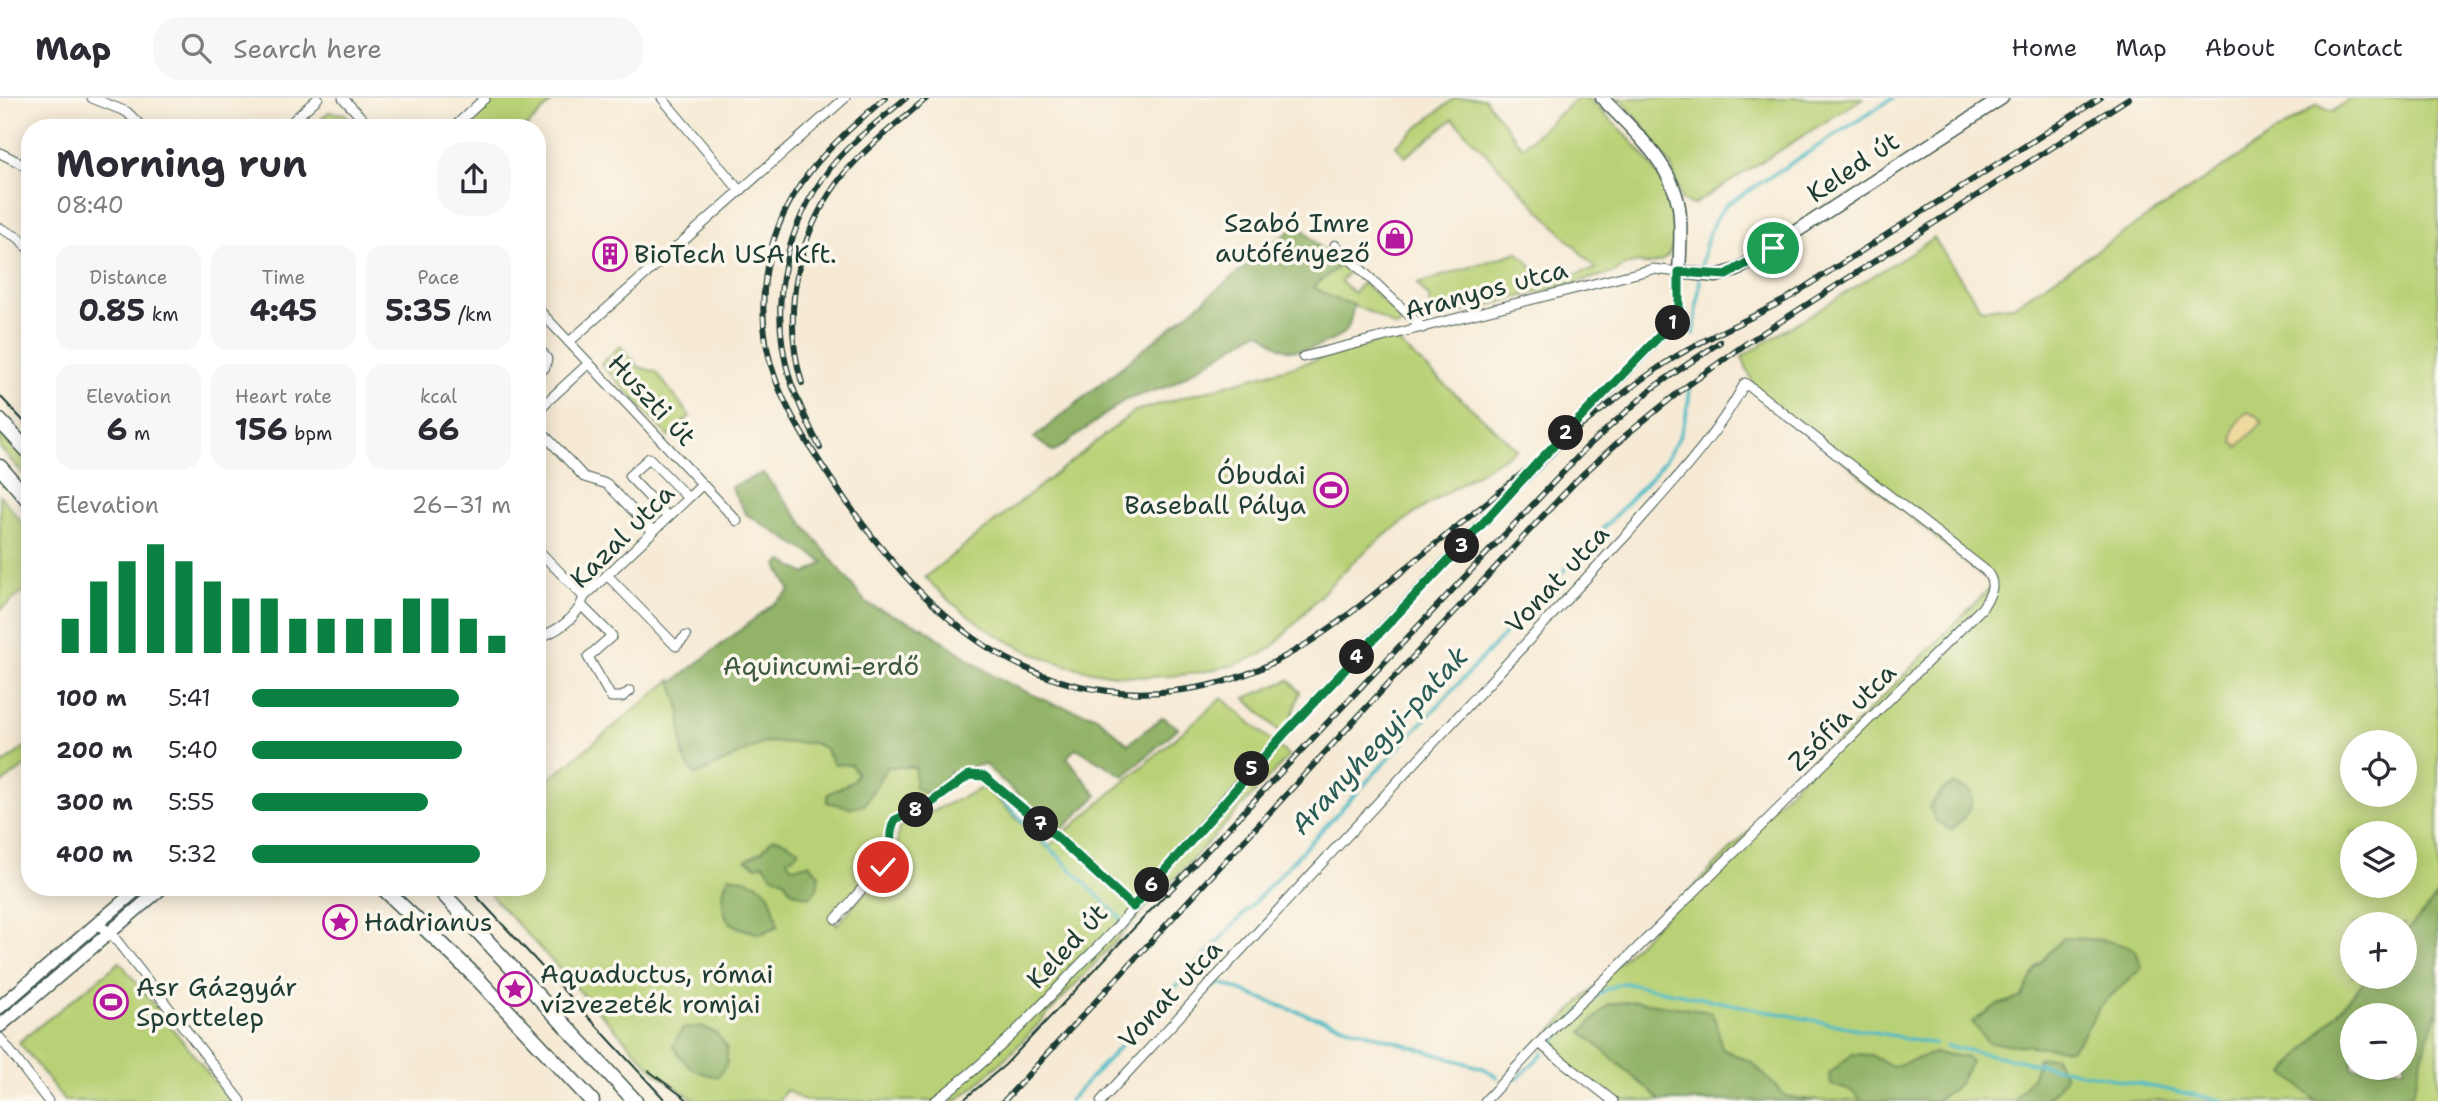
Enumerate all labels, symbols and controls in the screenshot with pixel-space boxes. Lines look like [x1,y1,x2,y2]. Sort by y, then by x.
search box [153,17,643,80]
text: Map [35,26,111,71]
icon: search [177,29,215,67]
text: Search here [233,31,382,66]
text: Home [2011,32,2077,64]
text: Map [2115,32,2167,64]
text: About [2205,32,2275,64]
text: Contact [2313,32,2403,64]
street label: Keled út [1800,123,1906,210]
text: Morning run [56,138,307,189]
button: share [437,142,511,216]
text: 08:40 [56,190,124,220]
place label: Szabó Imre autófényező [1215,205,1370,270]
pin [1743,218,1803,278]
shop icon: Szabó Imre autófényező [1376,219,1414,257]
icon: arrive [1754,229,1792,267]
building icon: BioTech USA Kft. [591,235,629,273]
place label: BioTech USA Kft. [634,236,837,271]
street label: Aranyos utca [1401,251,1571,328]
text: Distance [90,265,167,290]
text: Time [262,265,305,290]
text: Pace [418,265,459,290]
text: 0.85 [78,290,145,331]
text: 4:45 [250,290,317,331]
text: 5:35 [385,290,451,331]
text: km [145,302,179,327]
text: /km [451,302,492,327]
pin: 1 [1656,306,1690,341]
text: 1 [1668,310,1677,335]
street label: Huszti út [601,346,704,453]
text: Elevation [86,384,171,409]
text: Heart rate [235,384,332,409]
text: kcal [420,384,457,409]
text: 6 [107,409,128,450]
text: 156 [234,409,288,450]
text: 66 [417,409,460,450]
pin: 2 [1548,416,1584,450]
text: 2 [1559,420,1572,445]
text: m [128,421,150,446]
text: bpm [288,421,333,446]
place label: Óbudai Baseball Pálya [1124,457,1306,522]
sports icon: Óbudai Baseball Pálya [1312,471,1350,509]
street label: Kazal utca [562,476,681,595]
text: Elevation [56,490,159,520]
text: 26–31 m [412,490,511,520]
street label: Vonat utca [1497,516,1616,641]
pin: 3 [1444,528,1480,564]
text: 3 [1455,533,1468,558]
water label: Aranyhegyi-patak [1281,637,1477,843]
pin: 4 [1340,640,1374,674]
text: 4 [1350,644,1363,669]
park label: Aquincumi-erdő [723,648,919,683]
street label: Zsófia utca [1780,655,1903,778]
text: 100 m [56,683,127,713]
text: 5:41 [168,683,211,713]
map controls [2340,730,2417,1080]
button: locate [2340,730,2417,807]
text: 200 m [56,735,133,765]
text: 5:40 [168,735,218,765]
pin: 5 [1234,752,1270,786]
text: 5 [1246,756,1257,781]
text: 300 m [56,787,133,817]
text: 5:55 [168,787,214,817]
pin: 8 [898,792,934,828]
text: 8 [909,797,922,822]
pin: 7 [1024,806,1058,842]
text: 7 [1034,811,1047,836]
button: layers [2340,821,2417,898]
pin [853,837,913,897]
text: 400 m [56,839,133,869]
text: 5:32 [168,839,217,869]
icon: check [864,848,902,886]
pin: 6 [1134,868,1170,902]
text: 6 [1145,872,1158,897]
street label: Keled út [1018,896,1115,996]
place icon: Hadrianus [321,903,359,941]
place label: Hadrianus [364,904,493,939]
button: + [2340,912,2417,989]
street label: Vonat utca [1110,931,1229,1056]
place label: Aquaductus, római vízvezeték romjai [540,956,774,1021]
place label: Asr Gázgyár Sporttelep [136,969,297,1034]
place icon: Aquaductus, római vízvezeték romjai [496,970,534,1008]
sports icon: Asr Gázgyár Sporttelep [92,983,130,1021]
button: − [2340,1003,2417,1080]

